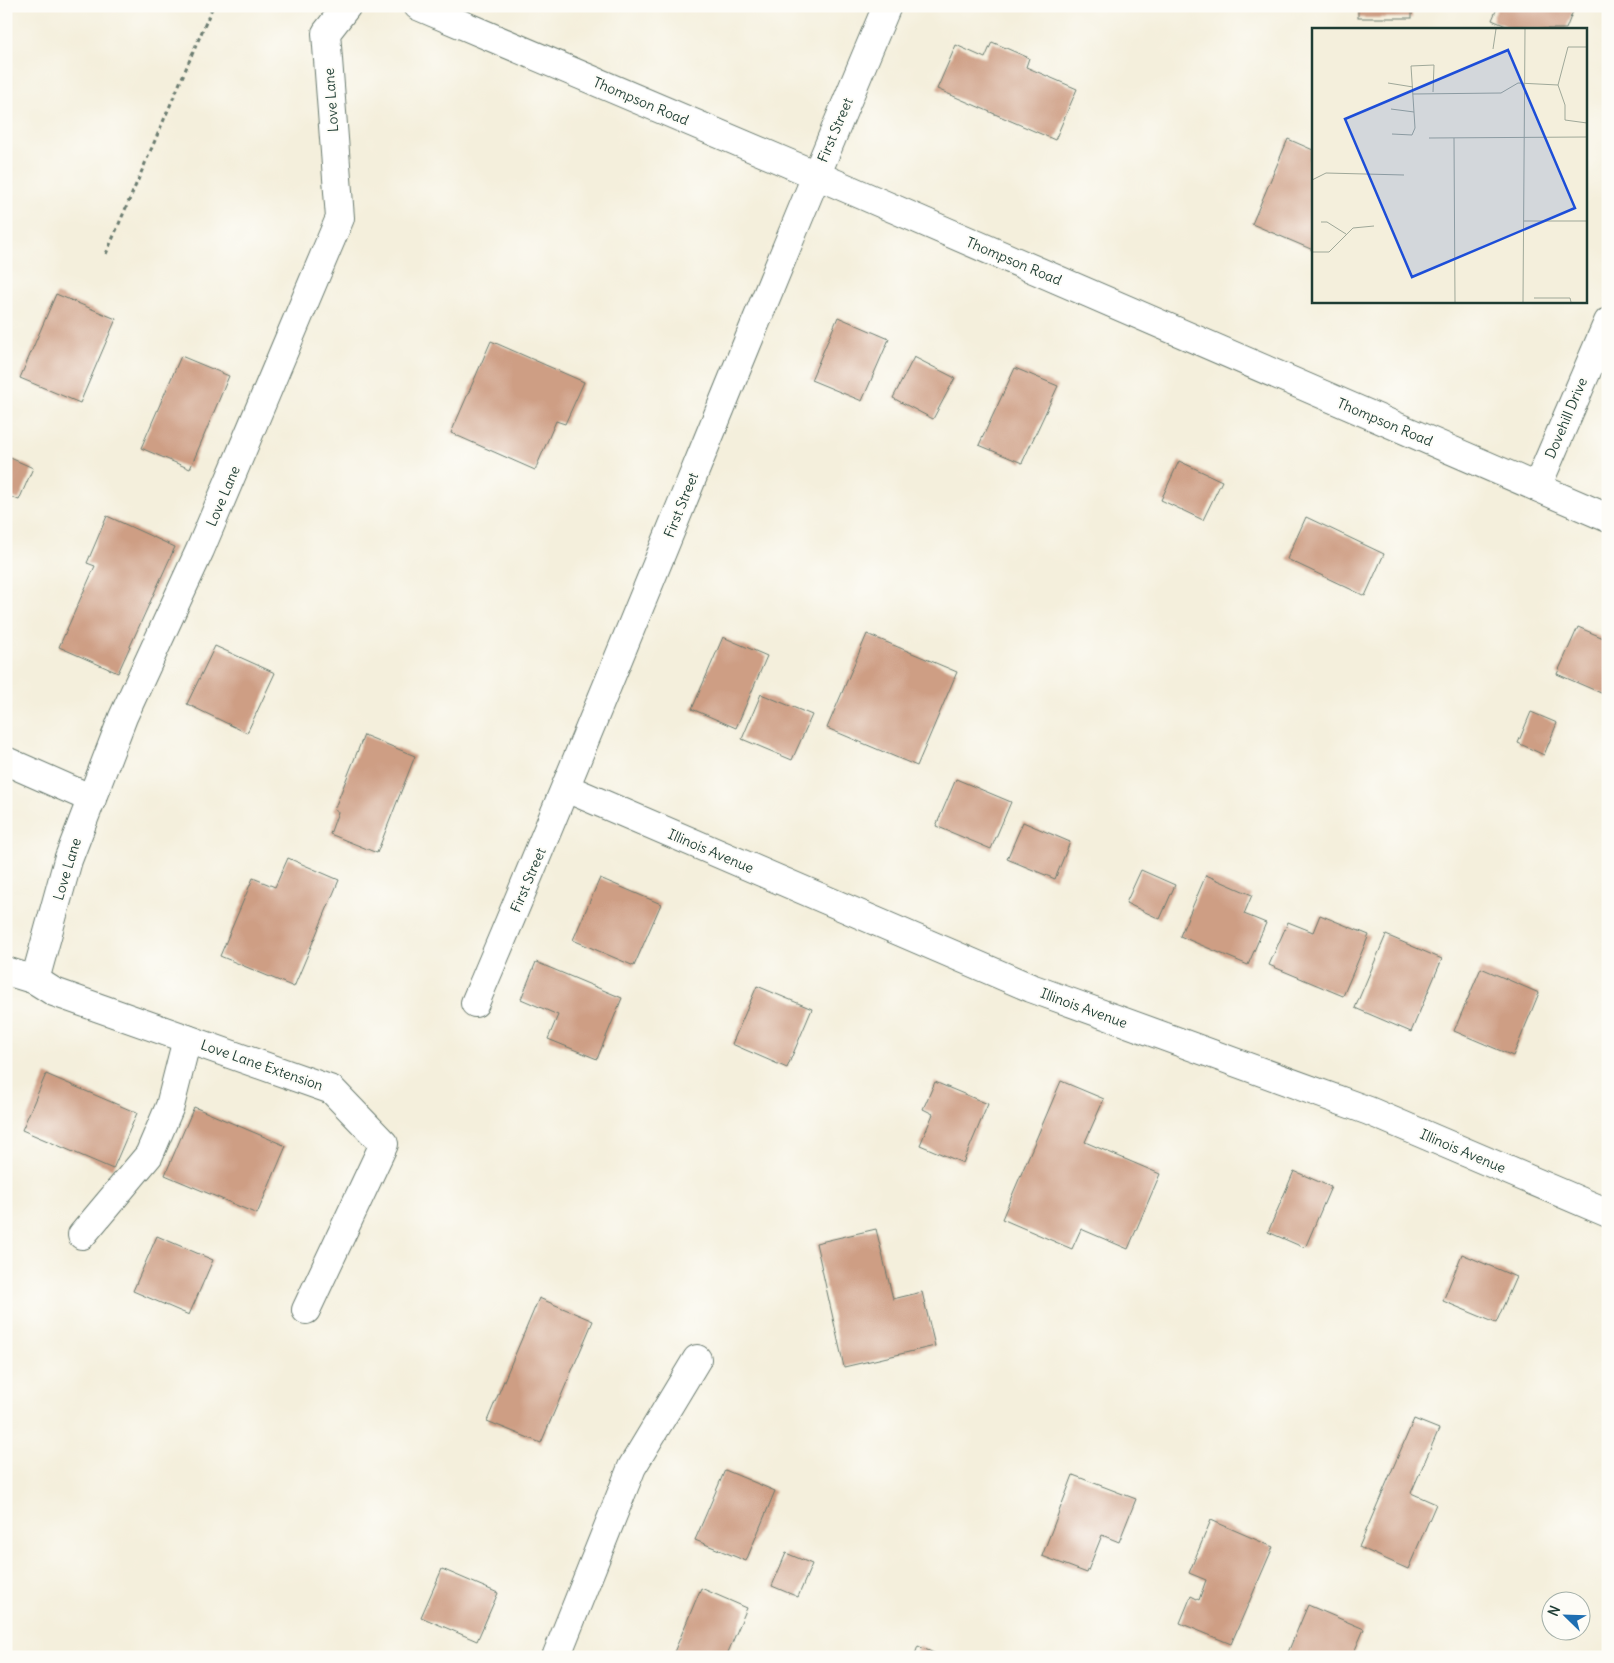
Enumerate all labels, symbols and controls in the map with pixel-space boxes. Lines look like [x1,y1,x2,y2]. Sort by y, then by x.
inset map [1312,28,1586,302]
street label: Love Lane [320,67,342,133]
street label: Thompson Road [591,73,691,129]
street label: First Street [813,95,857,165]
street label: Thompson Road [964,233,1064,289]
street label: Dovehill Drive [1541,375,1591,461]
street label: Thompson Road [1335,394,1435,450]
street label: Love Lane [202,463,244,529]
street label: First Street [660,470,702,540]
street label: Illinois Avenue [665,825,757,877]
street label: Love Lane [49,836,85,902]
street label: First Street [506,845,550,915]
street label: Illinois Avenue [1038,984,1130,1032]
street label: Love Lane Extension [198,1036,326,1094]
street label: Illinois Avenue [1417,1125,1509,1177]
north arrow [1542,1590,1592,1640]
text: N [1544,1603,1564,1619]

